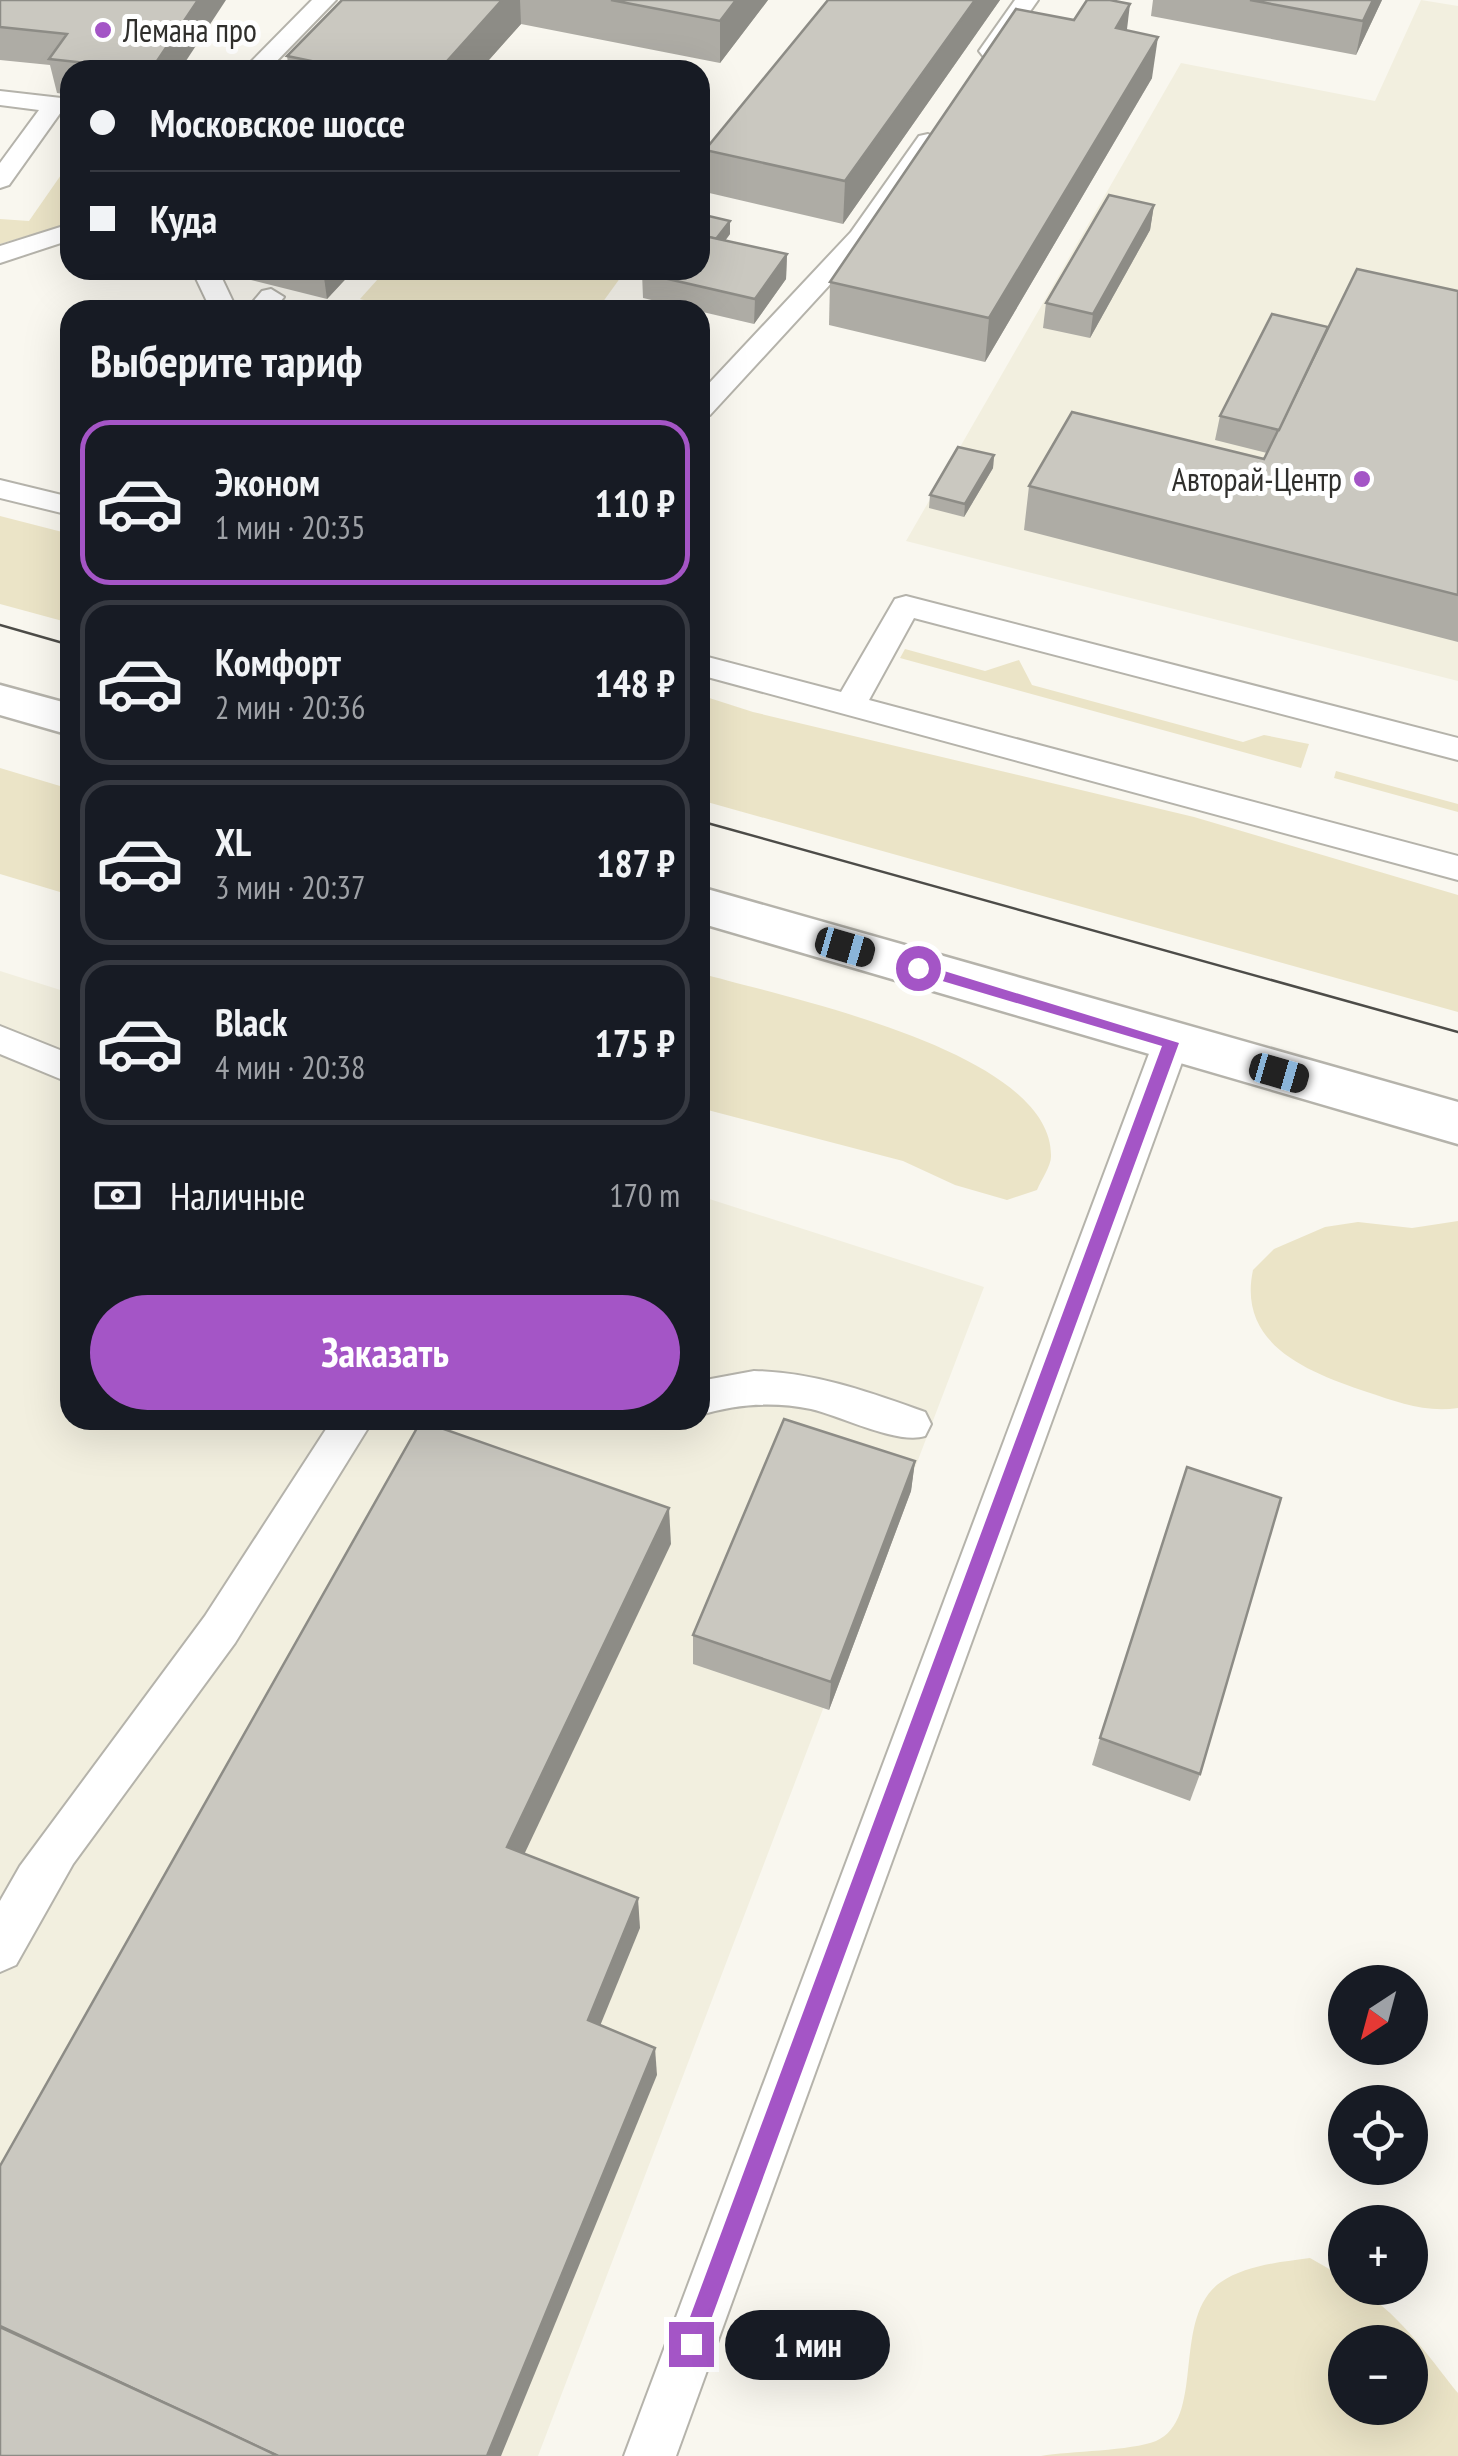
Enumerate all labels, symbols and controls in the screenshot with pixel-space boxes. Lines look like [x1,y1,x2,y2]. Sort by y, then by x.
place label: Лемана про [122,9,257,51]
marker: Лемана про [92,19,114,41]
text: Московское шоссе [150,98,405,147]
text: Куда [150,194,217,243]
text: Выберите тариф [90,331,362,389]
text: Эконом [215,457,320,506]
icon: car [95,458,185,548]
place label: Авторай-Центр [1172,458,1342,500]
marker: Авторай-Центр [1351,468,1373,490]
text: 110 ₽ [595,478,675,527]
text: 1 мин · 20:35 [215,506,365,548]
text: Комфорт [215,637,341,686]
icon: car [95,638,185,728]
text: 148 ₽ [595,658,675,707]
text: 2 мин · 20:36 [215,686,365,728]
text: XL [215,817,251,866]
icon: car [95,818,185,908]
text: 187 ₽ [596,838,675,887]
text: 3 мин · 20:37 [215,866,365,908]
car [812,924,878,970]
route start [896,946,941,991]
text: Black [215,997,288,1046]
icon: car [95,998,185,1088]
text: 175 ₽ [595,1018,675,1067]
text: 4 мин · 20:38 [215,1046,365,1088]
car [1246,1050,1312,1096]
icon: cash [90,1168,145,1223]
text: Наличные [170,1171,305,1220]
text: 170 m [609,1174,680,1216]
button: Заказать [90,1295,680,1410]
north arrow [1328,1965,1428,2065]
map controls [1328,1965,1428,2425]
button: locate [1328,2085,1428,2185]
button: + [1328,2205,1428,2305]
callout: 1 мин [726,2309,891,2379]
route end [669,2322,714,2367]
text: 1 мин [773,2324,842,2366]
button: − [1328,2325,1428,2425]

